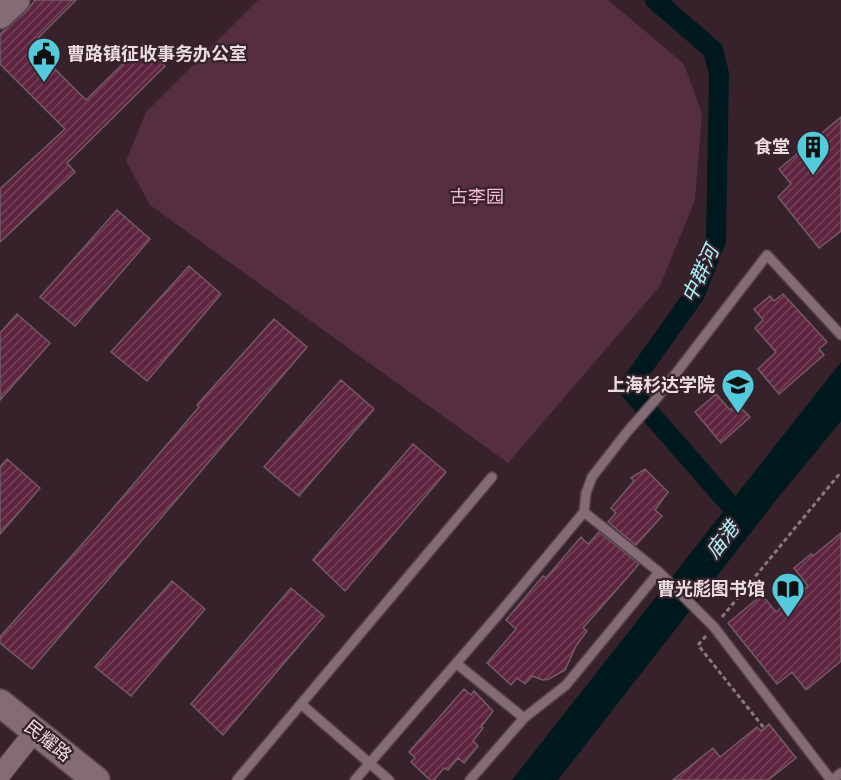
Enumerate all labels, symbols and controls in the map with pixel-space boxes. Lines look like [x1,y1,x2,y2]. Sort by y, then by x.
public building icon: 曹路镇征收事务办公室 [26,36,62,83]
place label: 曹路镇征收事务办公室 [67,42,247,66]
building icon: 食堂 [795,129,831,176]
place label: 食堂 [754,135,790,159]
park label: 古李园 [450,185,504,209]
water label: 中群河 [676,238,726,307]
school or university icon: 上海杉达学院 [720,367,756,414]
place label: 上海杉达学院 [607,373,715,397]
water label: 庙港 [699,514,746,564]
library icon: 曹光彪图书馆 [770,571,806,618]
place label: 曹光彪图书馆 [657,577,765,601]
street label: 民耀路 [19,715,77,767]

